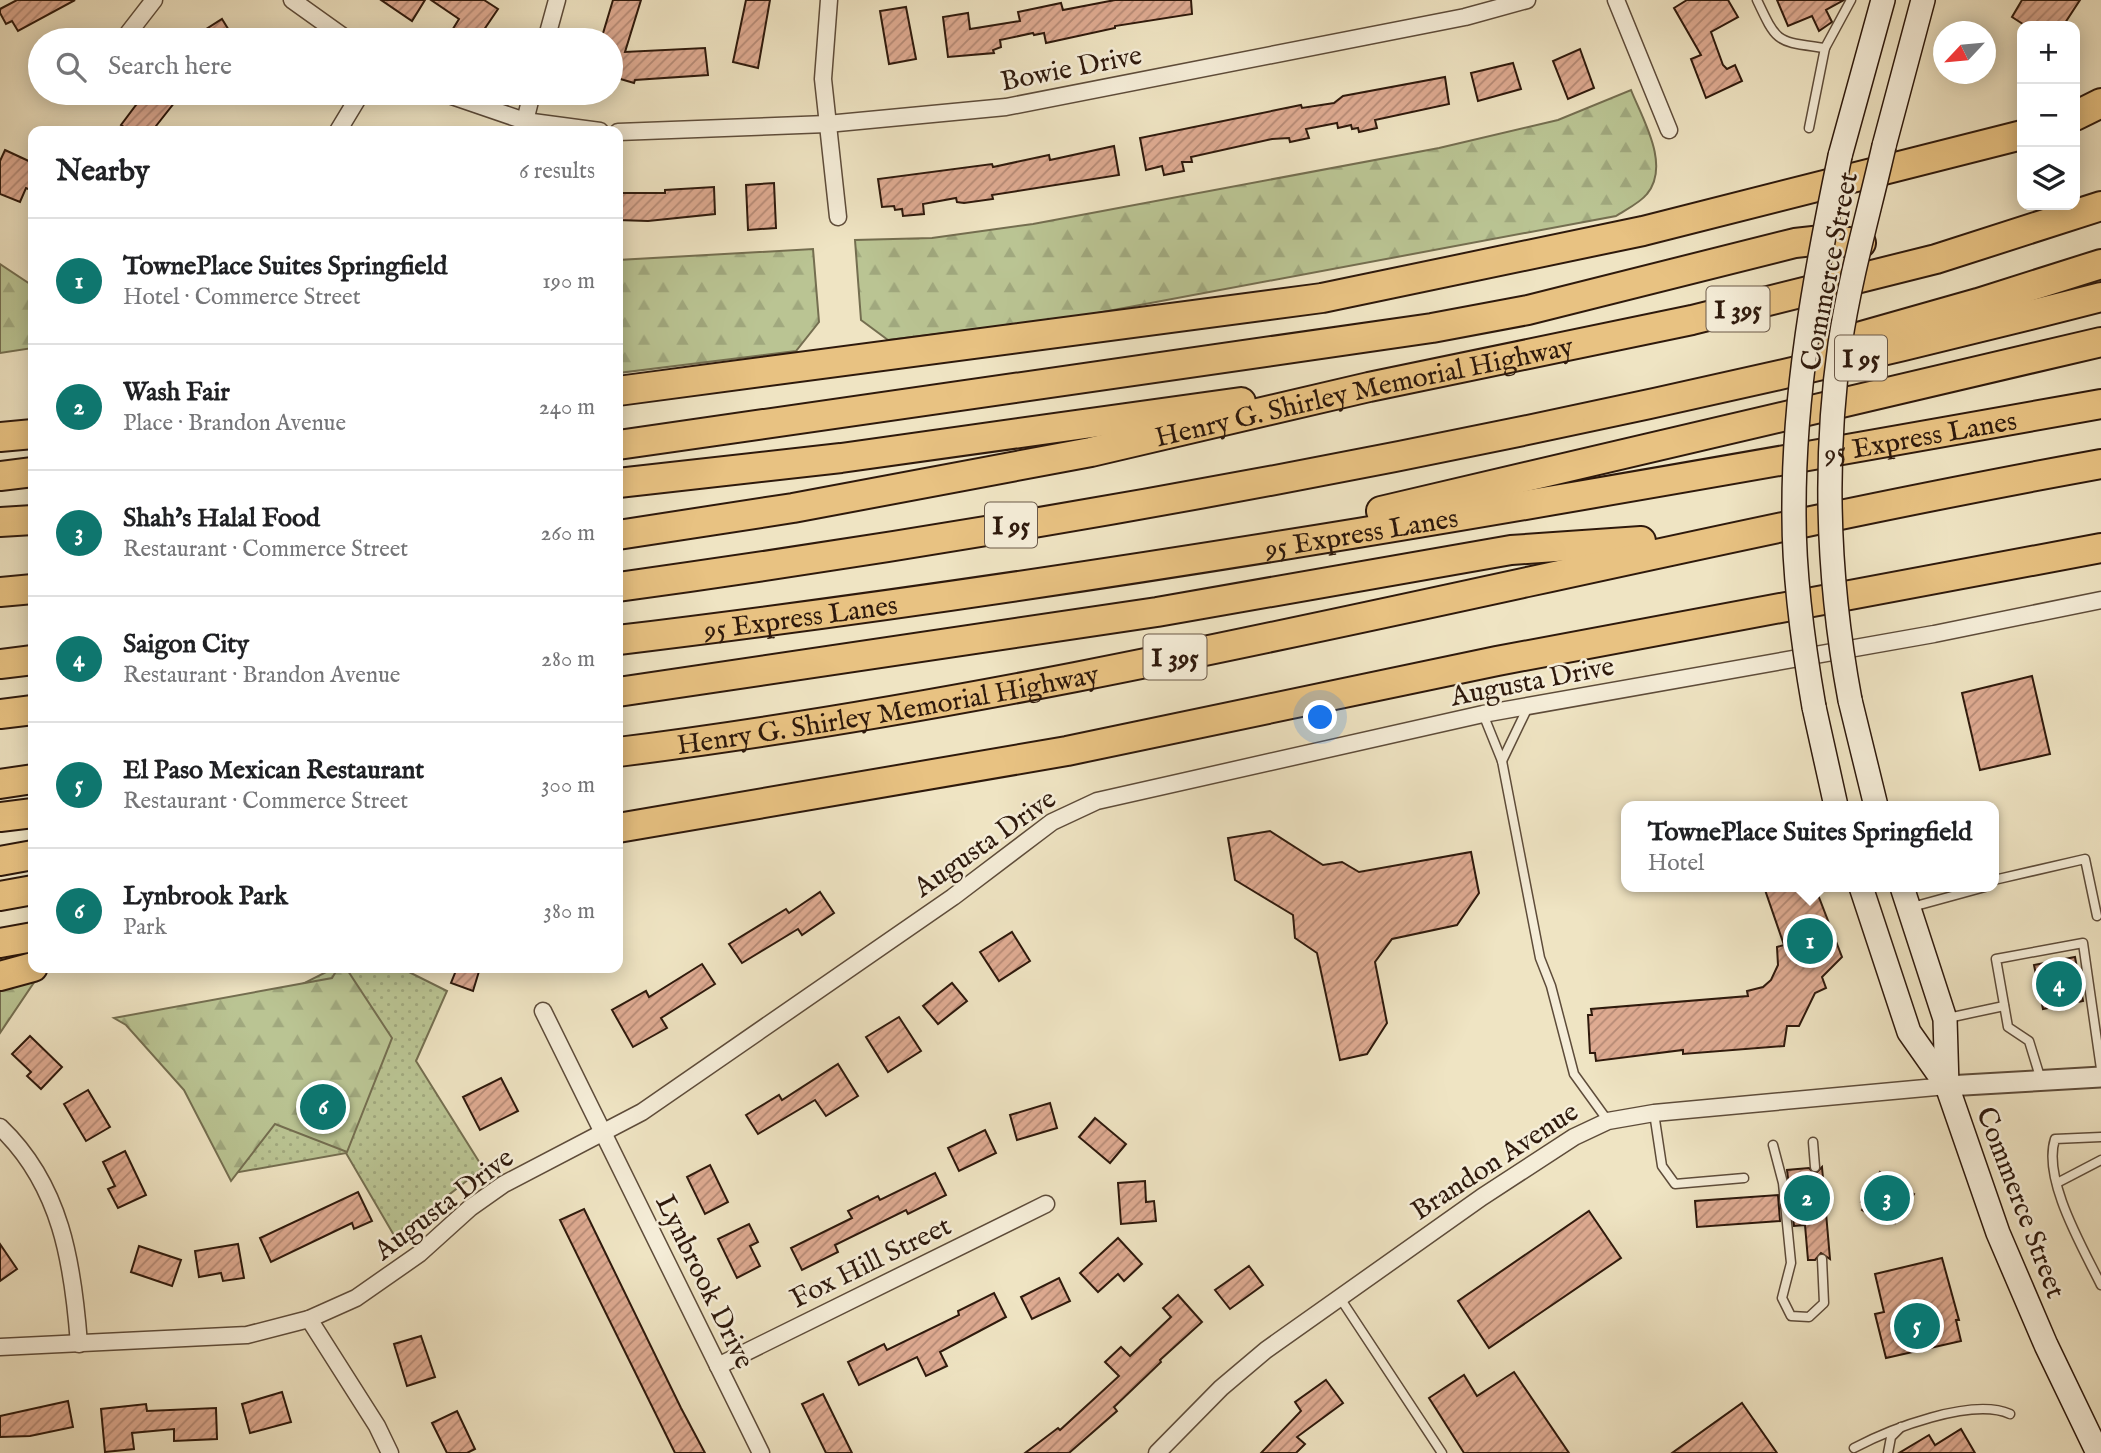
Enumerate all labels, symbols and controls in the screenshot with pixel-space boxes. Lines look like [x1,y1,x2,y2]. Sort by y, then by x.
north arrow [1933,21,1996,84]
map controls [2017,21,2080,210]
button: + [2017,21,2080,84]
search box [28,28,623,105]
street label: Bowie Drive [998,39,1145,100]
icon: search [52,48,90,86]
text: Search here [108,50,232,83]
button: − [2017,84,2080,147]
button: layers [2017,147,2080,210]
text: Nearby [56,153,149,191]
text: 6 results [519,157,595,186]
street label: Commerce Street [1794,169,1867,374]
text: TownePlace Suites Springfield [123,250,447,283]
text: 1 [75,267,83,296]
text: 190 m [542,267,595,296]
text: Hotel · Commerce Street [123,283,361,312]
road number: I 395 [1706,286,1770,332]
street label: Henry G. Shirley Memorial Highway [1152,330,1577,456]
road number: I 95 [1835,336,1887,380]
text: Wash Fair [123,376,230,409]
text: 2 [74,393,84,422]
text: 240 m [539,393,595,422]
street label: 95 Express Lanes [1820,404,2020,473]
text: Place · Brandon Avenue [123,409,346,438]
text: Shah's Halal Food [123,502,320,535]
street label: 95 Express Lanes [1261,502,1461,568]
road number: I 95 [985,503,1037,548]
text: 3 [75,519,83,548]
text: 260 m [540,519,595,548]
text: Restaurant · Commerce Street [123,535,408,564]
street label: 95 Express Lanes [701,589,900,649]
text: Saigon City [123,628,249,661]
road number: I 395 [1144,635,1206,680]
text: 4 [73,645,85,674]
text: 280 m [541,645,595,674]
street label: Augusta Drive [1447,649,1617,716]
street label: Henry G. Shirley Memorial Highway [675,658,1102,764]
text: Restaurant · Brandon Avenue [123,661,400,690]
your location [1303,700,1337,734]
text: El Paso Mexican Restaurant [123,754,424,787]
text: 5 [75,771,83,800]
text: 300 m [541,771,595,800]
street label: Augusta Drive [907,782,1064,907]
text: Restaurant · Commerce Street [123,787,408,816]
popup [1621,801,1999,892]
text: TownePlace Suites Springfield [1648,816,1972,849]
text: Hotel [1648,849,1704,878]
text: Lynbrook Park [123,880,288,913]
text: 6 [74,897,84,926]
text: 380 m [543,897,595,926]
text: Park [123,913,167,942]
pin: 1 [1787,915,1833,967]
pin: 4 [2036,958,2082,1010]
pin: 6 [300,1081,346,1133]
street label: Brandon Avenue [1405,1095,1586,1229]
street label: Commerce Street [1967,1102,2072,1304]
street label: Augusta Drive [367,1141,521,1270]
pin: 2 [1784,1172,1830,1224]
pin: 3 [1864,1172,1910,1224]
street label: Lynbrook Drive [646,1189,761,1375]
street label: Fox Hill Street [785,1209,958,1317]
pin: 5 [1894,1300,1940,1352]

